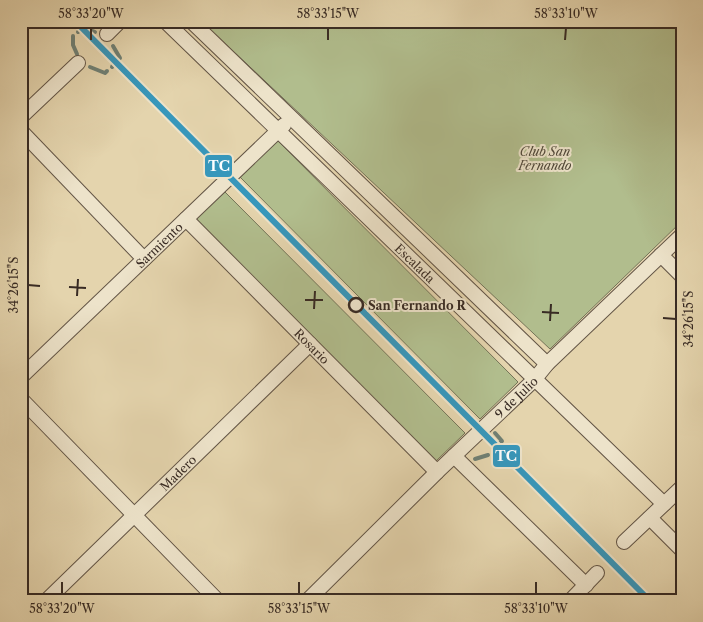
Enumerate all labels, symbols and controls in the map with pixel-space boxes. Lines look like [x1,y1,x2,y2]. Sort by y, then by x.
text: 58°33'20"W [58,6,125,21]
text: 58°33'15"W [297,6,360,21]
text: 58°33'10"W [534,6,599,21]
park label: Club San Fernando [518,144,572,173]
line badge: TC [204,154,233,178]
text: TC [208,157,230,175]
street label: Sarmiento [132,219,185,271]
street label: Escalada [392,240,439,286]
text: 34°26'15"S [6,257,21,313]
text: 34°26'15"S [681,291,696,347]
marker: San Fernando R [348,297,364,313]
place label: San Fernando R [368,298,467,313]
street label: Rosario [291,325,333,367]
street label: 9 de Julio [491,373,541,421]
line badge: TC [492,444,521,468]
text: TC [495,447,517,465]
street label: Madero [157,452,199,494]
text: 58°33'20"W [29,601,96,616]
text: 58°33'15"W [268,601,331,616]
text: 58°33'10"W [504,601,569,616]

